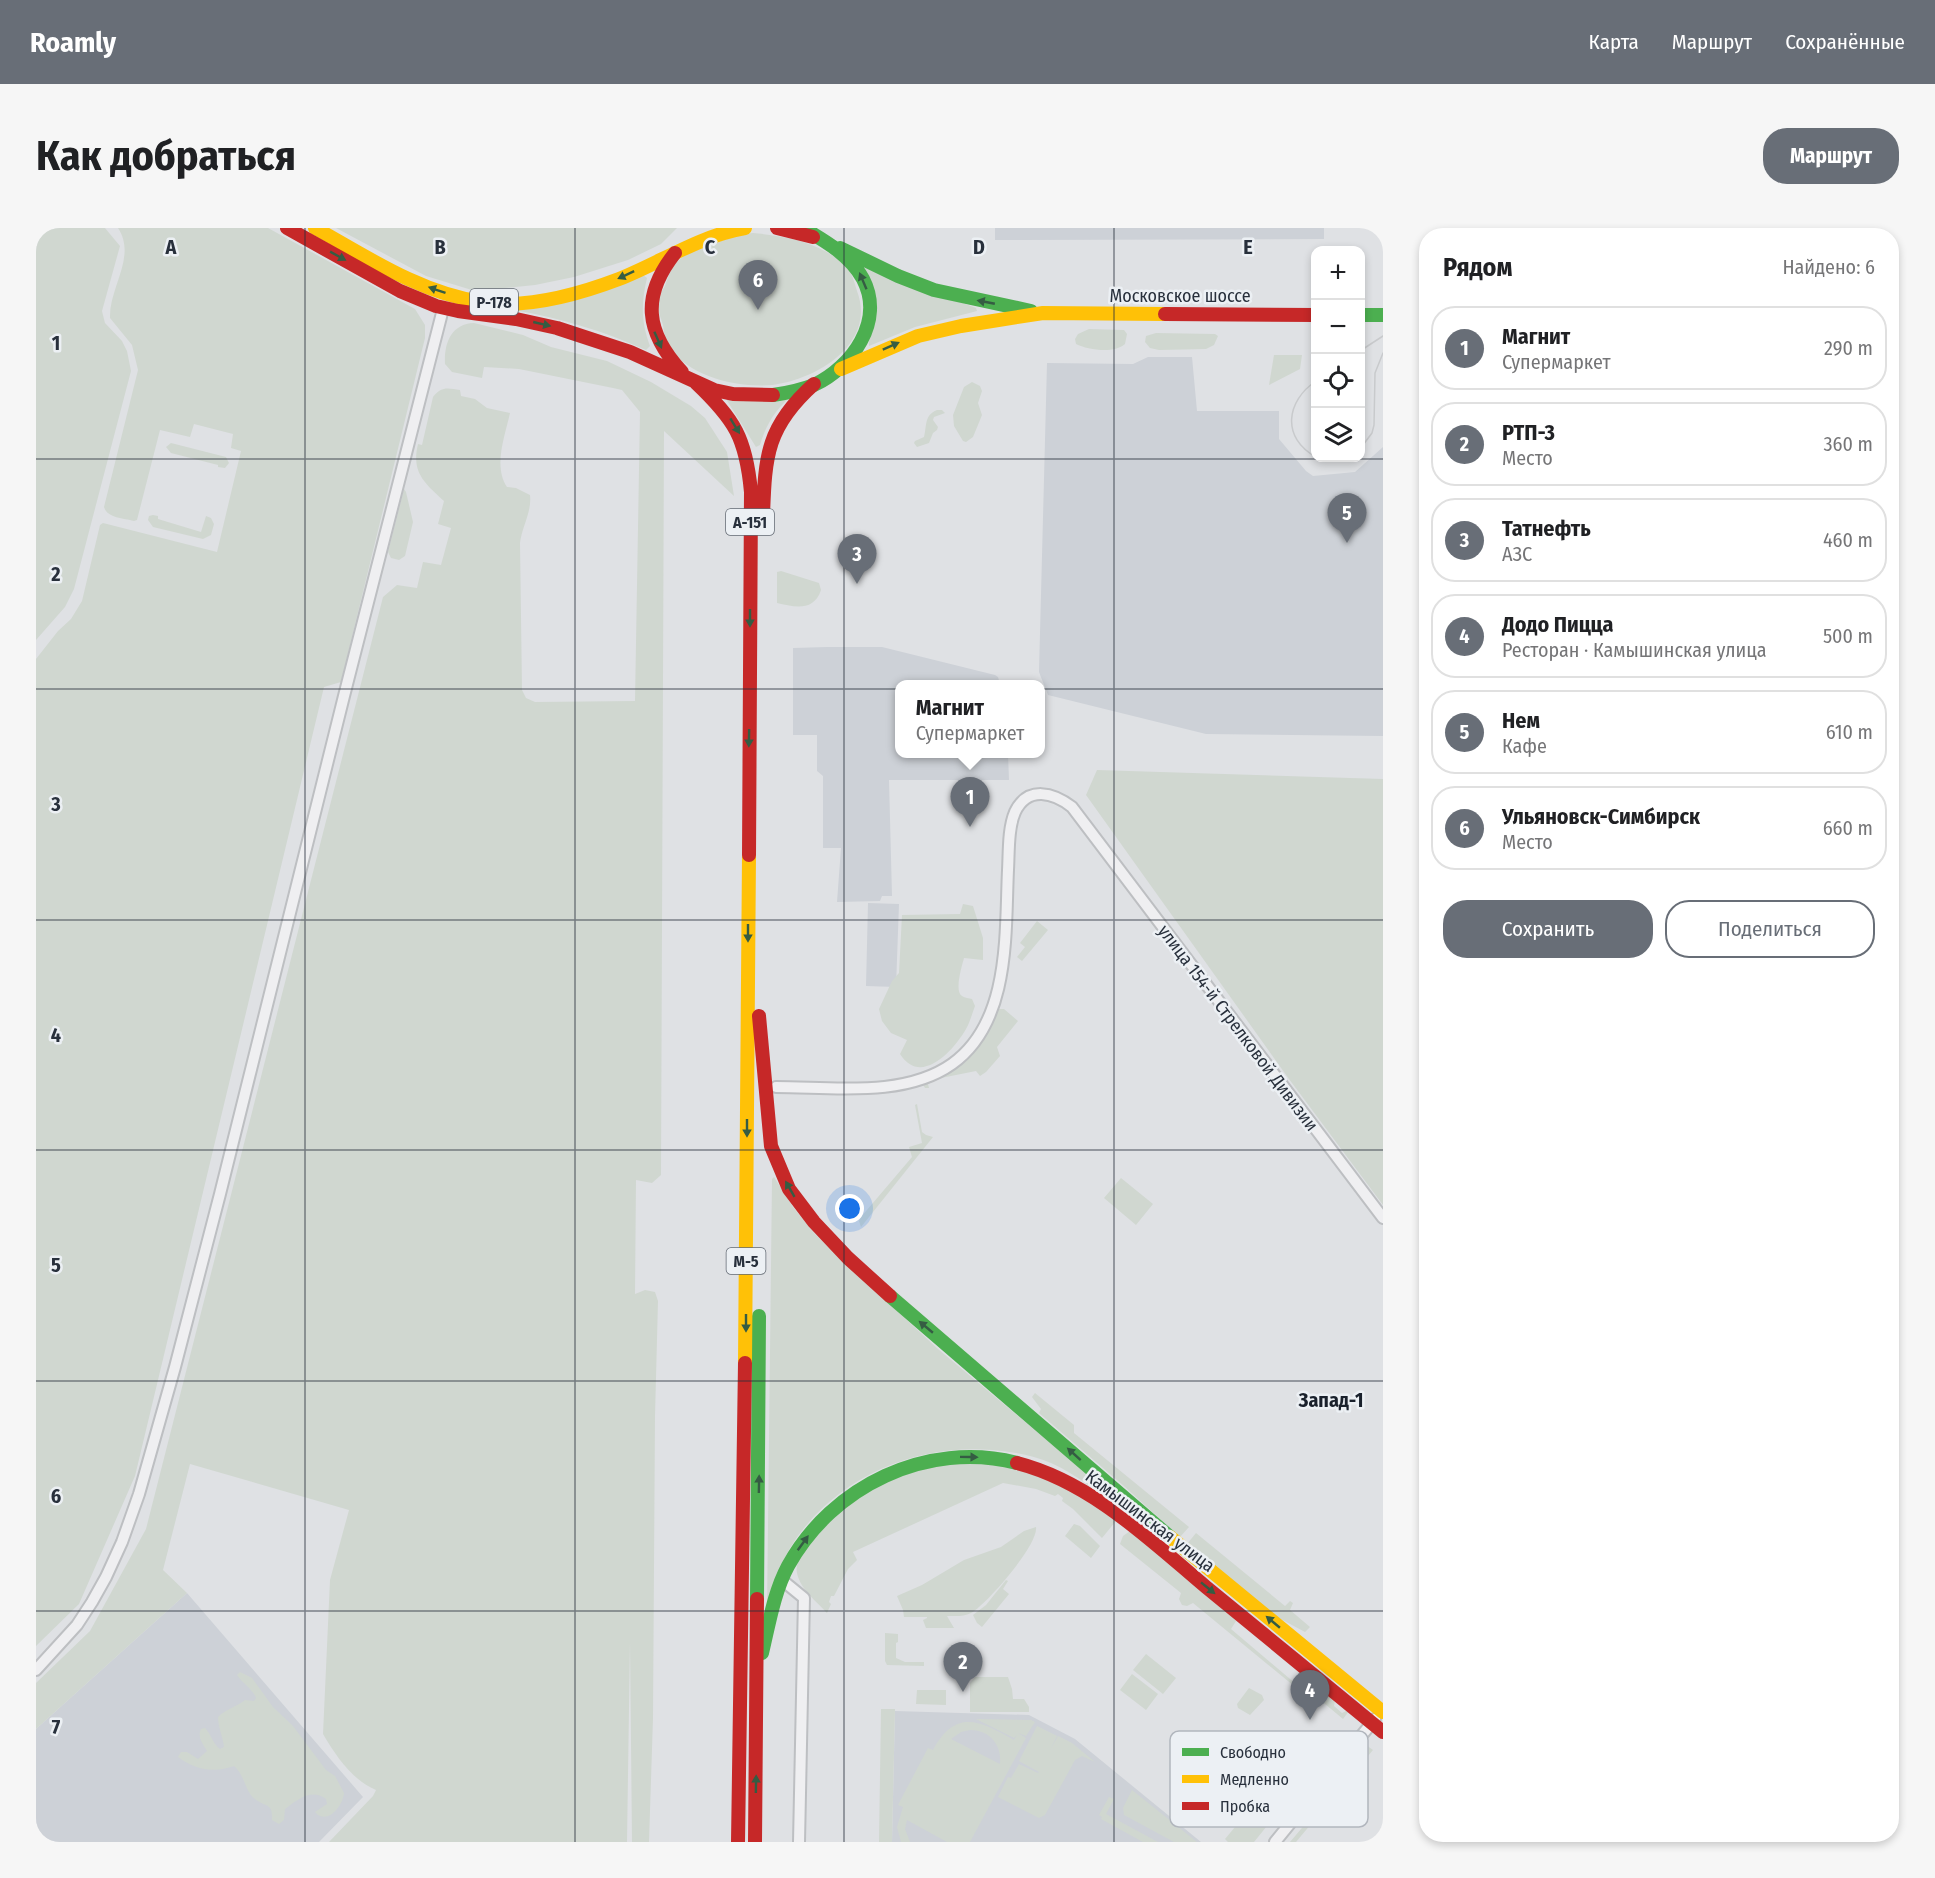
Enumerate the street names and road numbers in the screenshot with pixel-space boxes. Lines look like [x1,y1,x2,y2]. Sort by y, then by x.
street label: Московское шоссе [1109,285,1251,307]
road number: Р-178 [470,289,518,315]
road number: А-151 [726,509,774,535]
street label: улица 154-й Стрелковой Дивизии [1153,920,1323,1136]
road number: М-5 [726,1248,766,1274]
street label: Камышинская улица [1081,1465,1219,1577]

